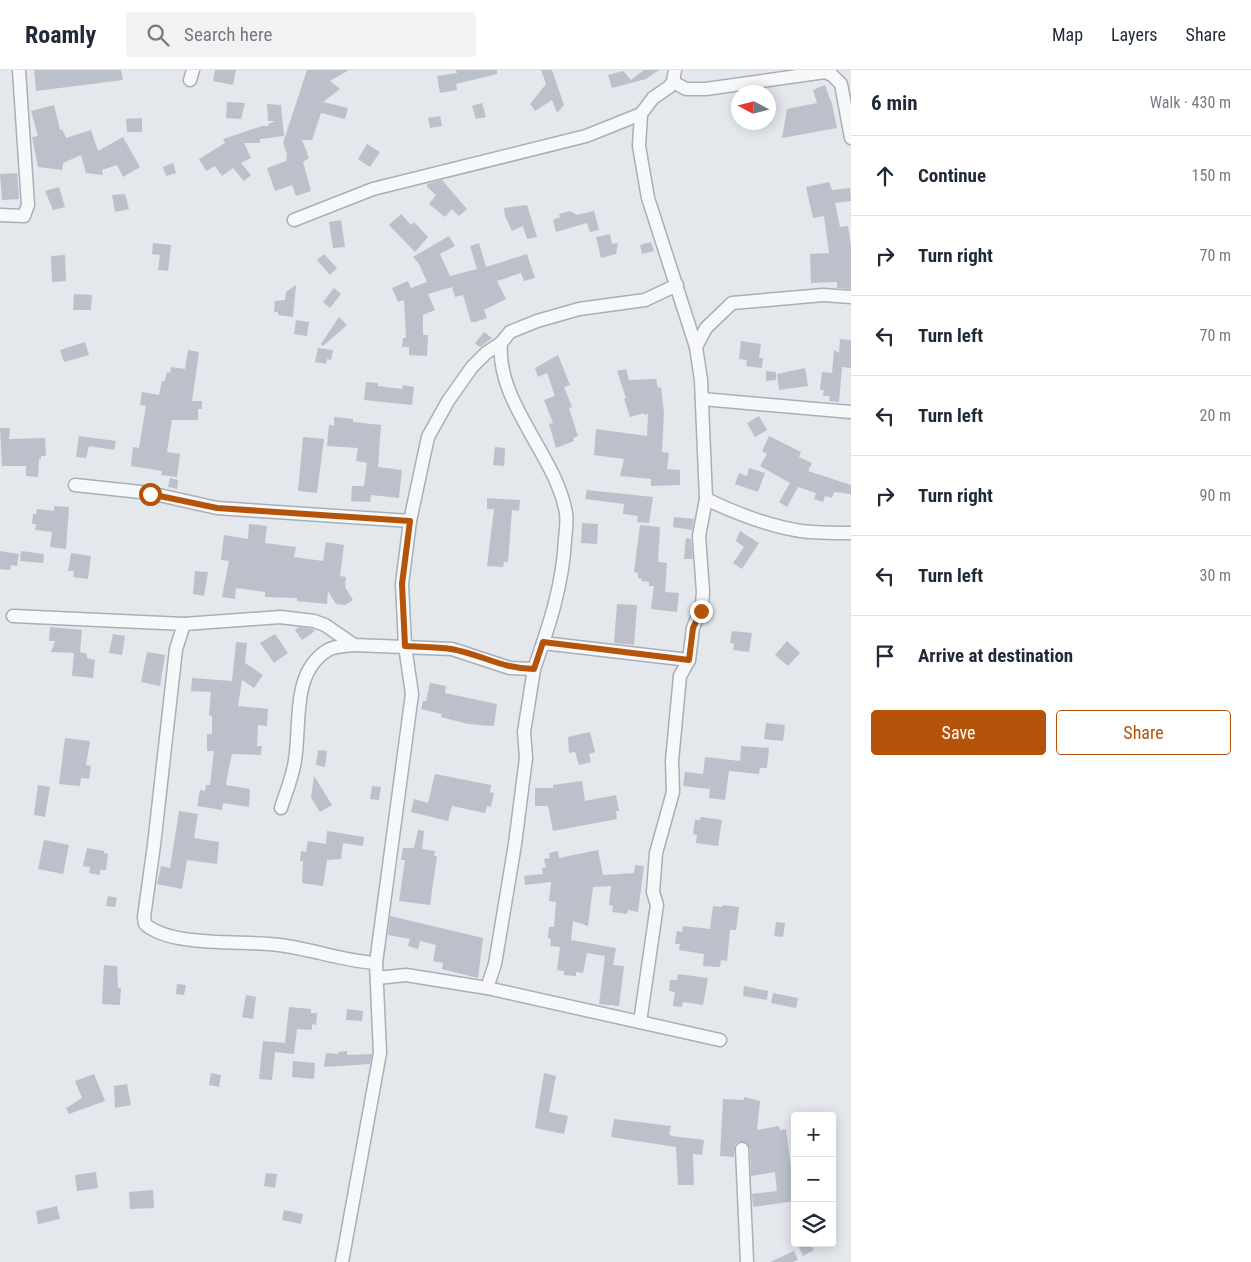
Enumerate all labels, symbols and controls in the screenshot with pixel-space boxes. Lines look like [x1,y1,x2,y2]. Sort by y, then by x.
search box [126,12,476,57]
text: Roamly [25,21,96,49]
icon: search [144,21,172,49]
text: Search here [184,23,272,46]
text: Map [1052,24,1083,45]
text: Layers [1111,24,1158,45]
text: Share [1186,24,1226,45]
north arrow [731,85,776,130]
text: 6 min [871,91,918,115]
text: Walk · 430 m [1150,93,1231,112]
icon: ahead [871,162,899,190]
text: Continue [918,164,986,187]
text: 150 m [1192,166,1231,185]
icon: right [871,242,899,270]
text: Turn right [918,244,993,267]
text: 70 m [1199,246,1231,265]
icon: left [871,322,899,350]
text: Turn left [918,324,983,347]
text: 70 m [1199,326,1231,345]
icon: left [871,402,899,430]
text: Turn left [918,404,983,427]
text: 20 m [1199,406,1231,425]
icon: right [871,482,899,510]
route start [139,483,162,506]
text: Turn right [918,484,993,507]
text: 90 m [1199,486,1231,505]
icon: left [871,562,899,590]
text: Turn left [918,564,983,587]
text: 30 m [1199,566,1231,585]
route end [690,600,713,623]
icon: arrive [871,642,899,670]
text: Arrive at destination [918,644,1073,667]
button: Save [871,710,1046,755]
button: Share [1056,710,1231,755]
map controls [791,1112,836,1247]
button: + [791,1112,836,1157]
button: − [791,1157,836,1202]
button: layers [791,1202,836,1247]

